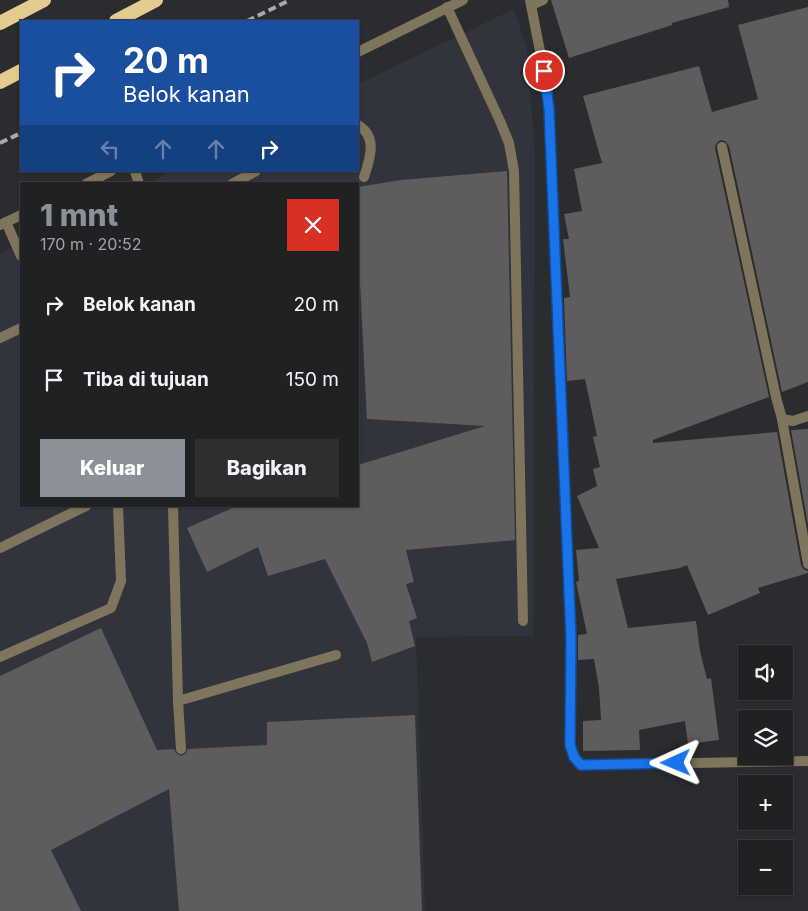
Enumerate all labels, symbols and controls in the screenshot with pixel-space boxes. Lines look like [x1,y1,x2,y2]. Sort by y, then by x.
text: 20 m [123,39,209,81]
icon: right [40,40,105,105]
pin [523,50,565,92]
icon: arrive [530,57,558,85]
text: Belok kanan [123,81,250,107]
icon: left [96,135,124,163]
icon: ahead [149,135,177,163]
icon: ahead [202,135,230,163]
icon: right [255,135,283,163]
text: 1 mnt [40,197,118,233]
button: close [287,199,339,251]
text: 170 m · 20:52 [40,234,141,254]
icon: right [40,291,68,319]
text: Belok kanan [83,293,196,316]
text: 20 m [293,293,339,316]
icon: arrive [40,366,68,394]
text: Tiba di tujuan [83,368,209,391]
text: 150 m [286,368,339,391]
button: Keluar [40,439,185,497]
button: Bagikan [195,439,339,497]
map controls [738,645,793,895]
button: sound [738,645,793,700]
button: layers [738,710,793,765]
position arrow [649,736,701,788]
button: + [738,775,793,830]
button: − [738,840,793,895]

